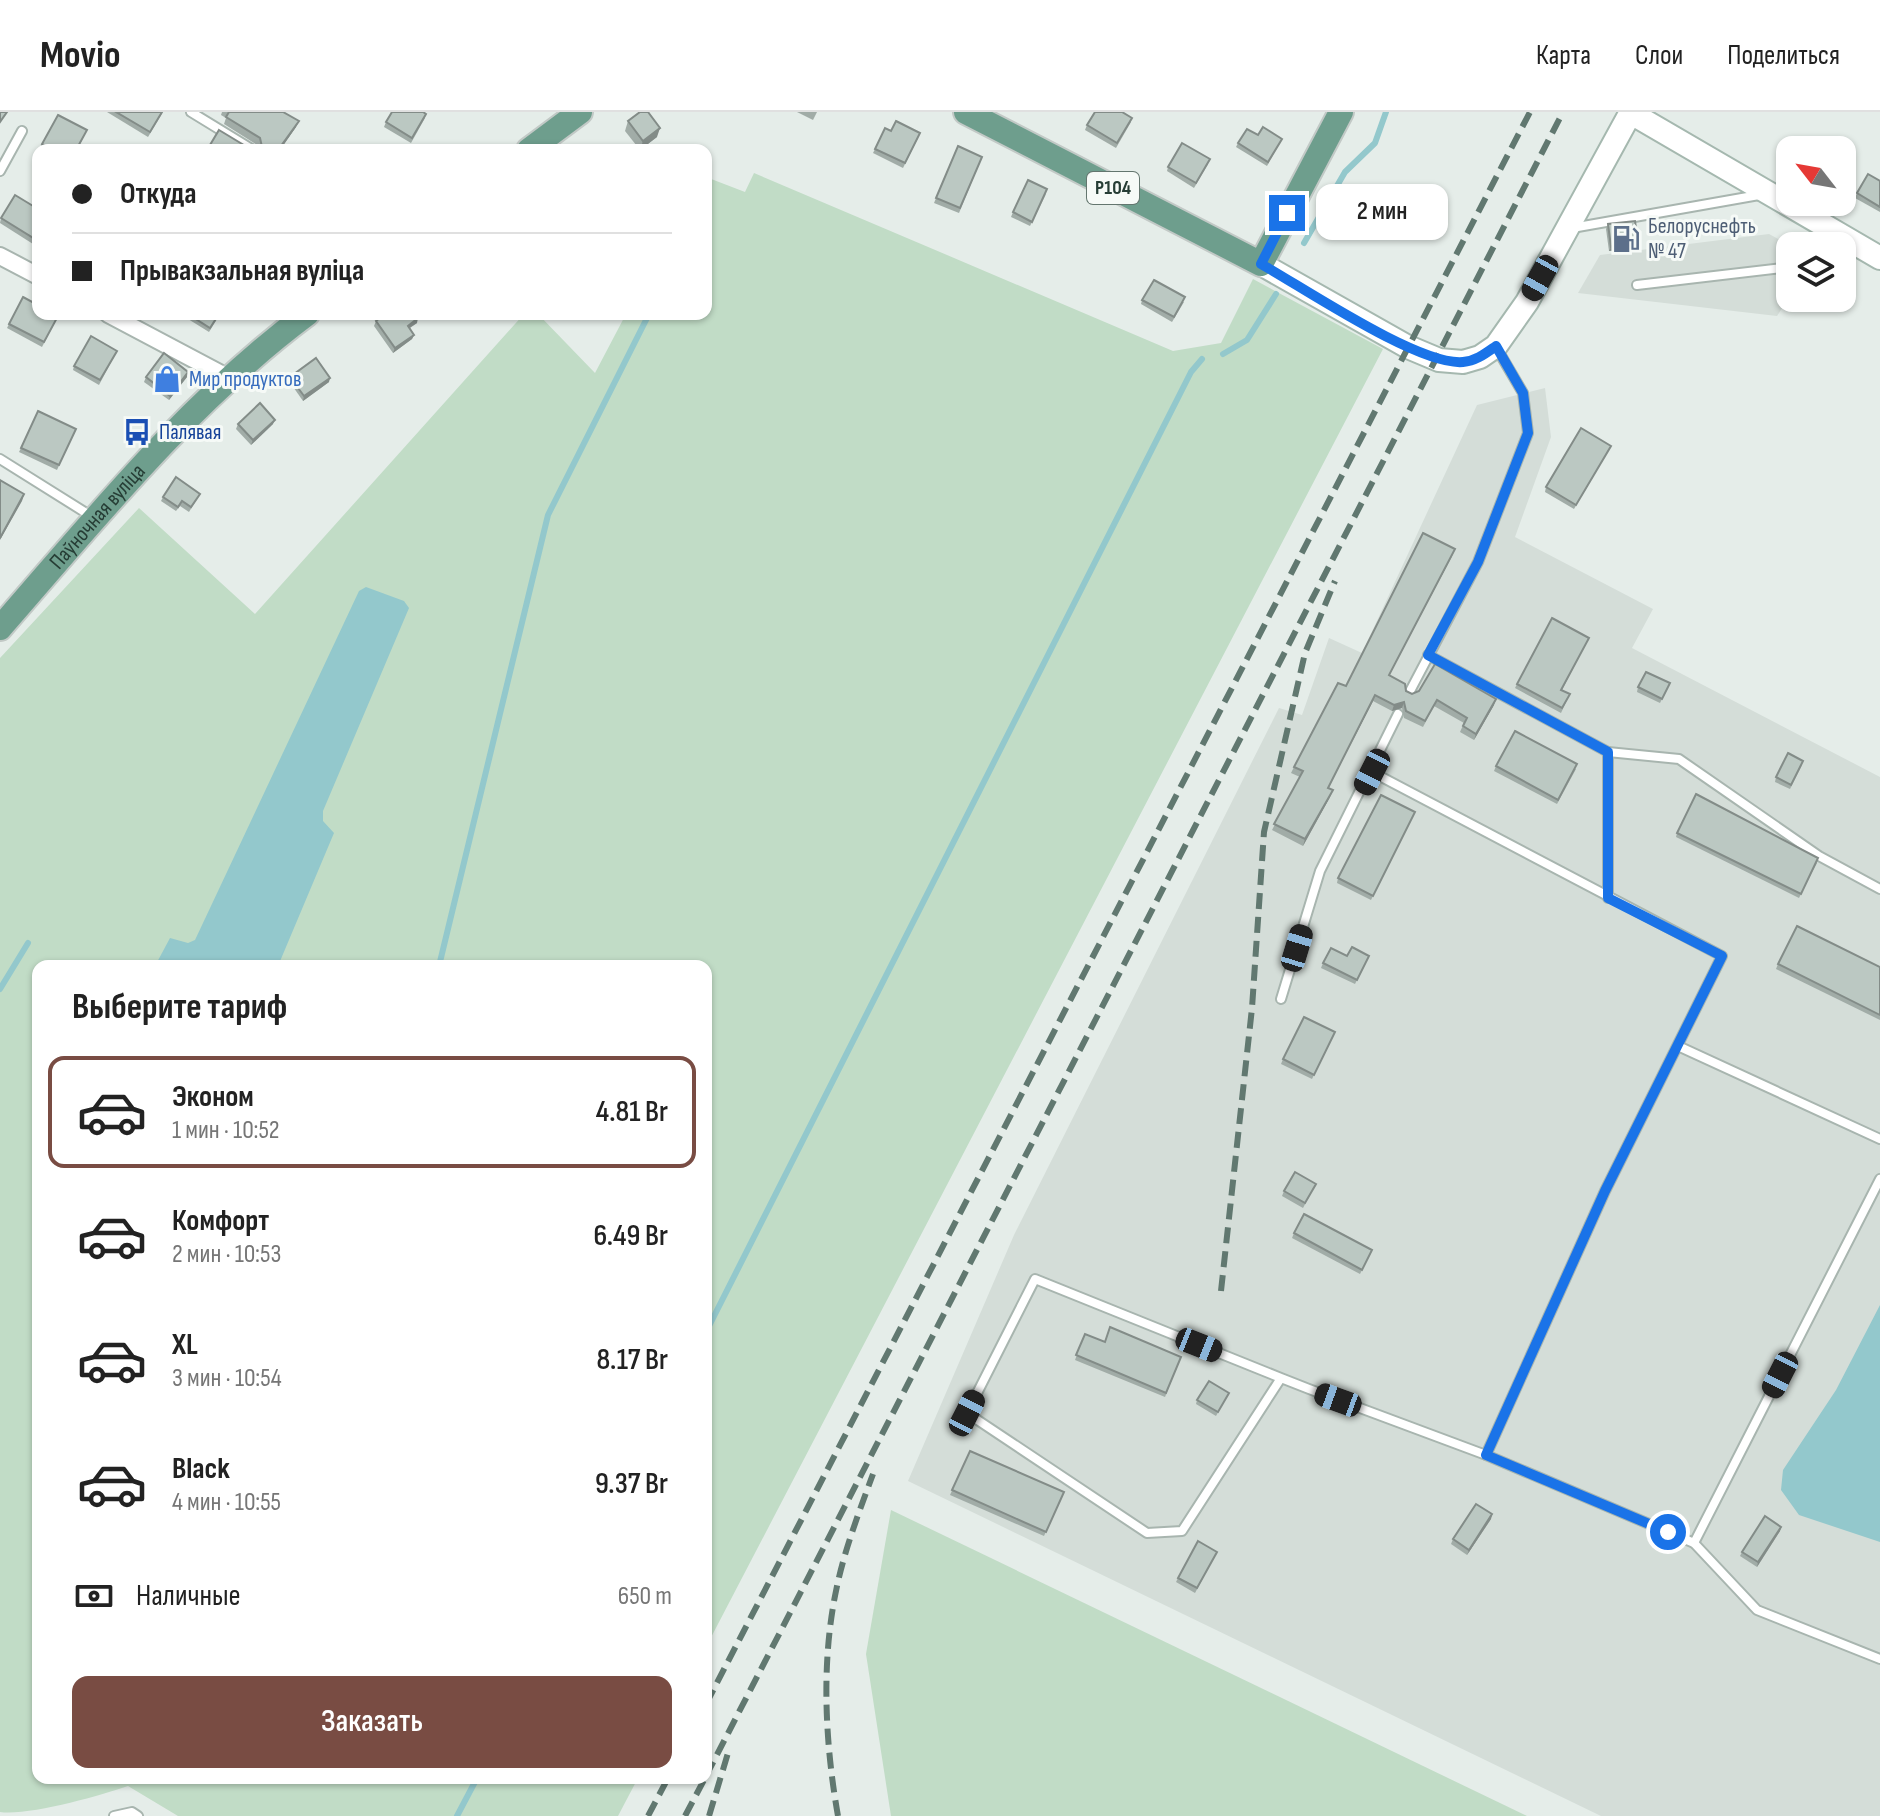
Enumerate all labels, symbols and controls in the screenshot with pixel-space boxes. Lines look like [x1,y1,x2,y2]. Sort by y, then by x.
text: Movio [40,33,120,78]
text: Карта [1536,39,1591,72]
text: Слои [1635,39,1683,72]
text: Поделиться [1727,39,1840,72]
north arrow [1776,136,1856,216]
map controls [1776,136,1856,312]
road number: Р104 [1087,172,1139,204]
text: Откуда [120,176,197,212]
callout: 2 мин [1315,185,1447,241]
route end [1269,195,1305,231]
text: 2 мин [1357,196,1407,227]
place label: Белоруснефть № 47 [1648,213,1756,265]
fuel station icon: Белоруснефть № 47 [1611,224,1641,254]
button: layers [1776,232,1856,312]
car [1518,251,1562,305]
text: Прывакзальная вуліца [120,253,364,289]
shop icon: Мир продуктов [152,364,182,394]
place label: Мир продуктов [189,366,301,393]
bus stop icon: Палявая [122,417,152,447]
place label: Палявая [159,419,221,446]
street label: Паўночная вуліца [43,458,151,575]
car [1350,745,1394,799]
car [1279,922,1315,974]
text: Выберите тариф [72,986,287,1029]
icon: car [76,1076,148,1148]
text: Эконом [172,1079,254,1115]
text: 4.81 Br [596,1094,668,1130]
text: 1 мин · 10:52 [172,1115,280,1146]
icon: car [76,1200,148,1272]
text: Комфорт [172,1203,269,1239]
text: 6.49 Br [594,1218,668,1254]
text: 2 мин · 10:53 [172,1239,281,1270]
icon: car [76,1324,148,1396]
car [1172,1325,1226,1365]
text: XL [172,1327,198,1363]
text: 8.17 Br [596,1342,668,1378]
car [1758,1348,1802,1402]
text: 3 мин · 10:54 [172,1363,282,1394]
car [1311,1381,1365,1419]
car [945,1386,989,1440]
icon: car [76,1448,148,1520]
text: Black [172,1451,230,1487]
text: 9.37 Br [595,1466,668,1502]
text: 4 мин · 10:55 [172,1487,281,1518]
route start [1650,1514,1686,1550]
icon: cash [72,1574,116,1618]
text: Наличные [136,1578,241,1614]
text: 650 m [618,1581,672,1612]
button: Заказать [72,1676,672,1768]

